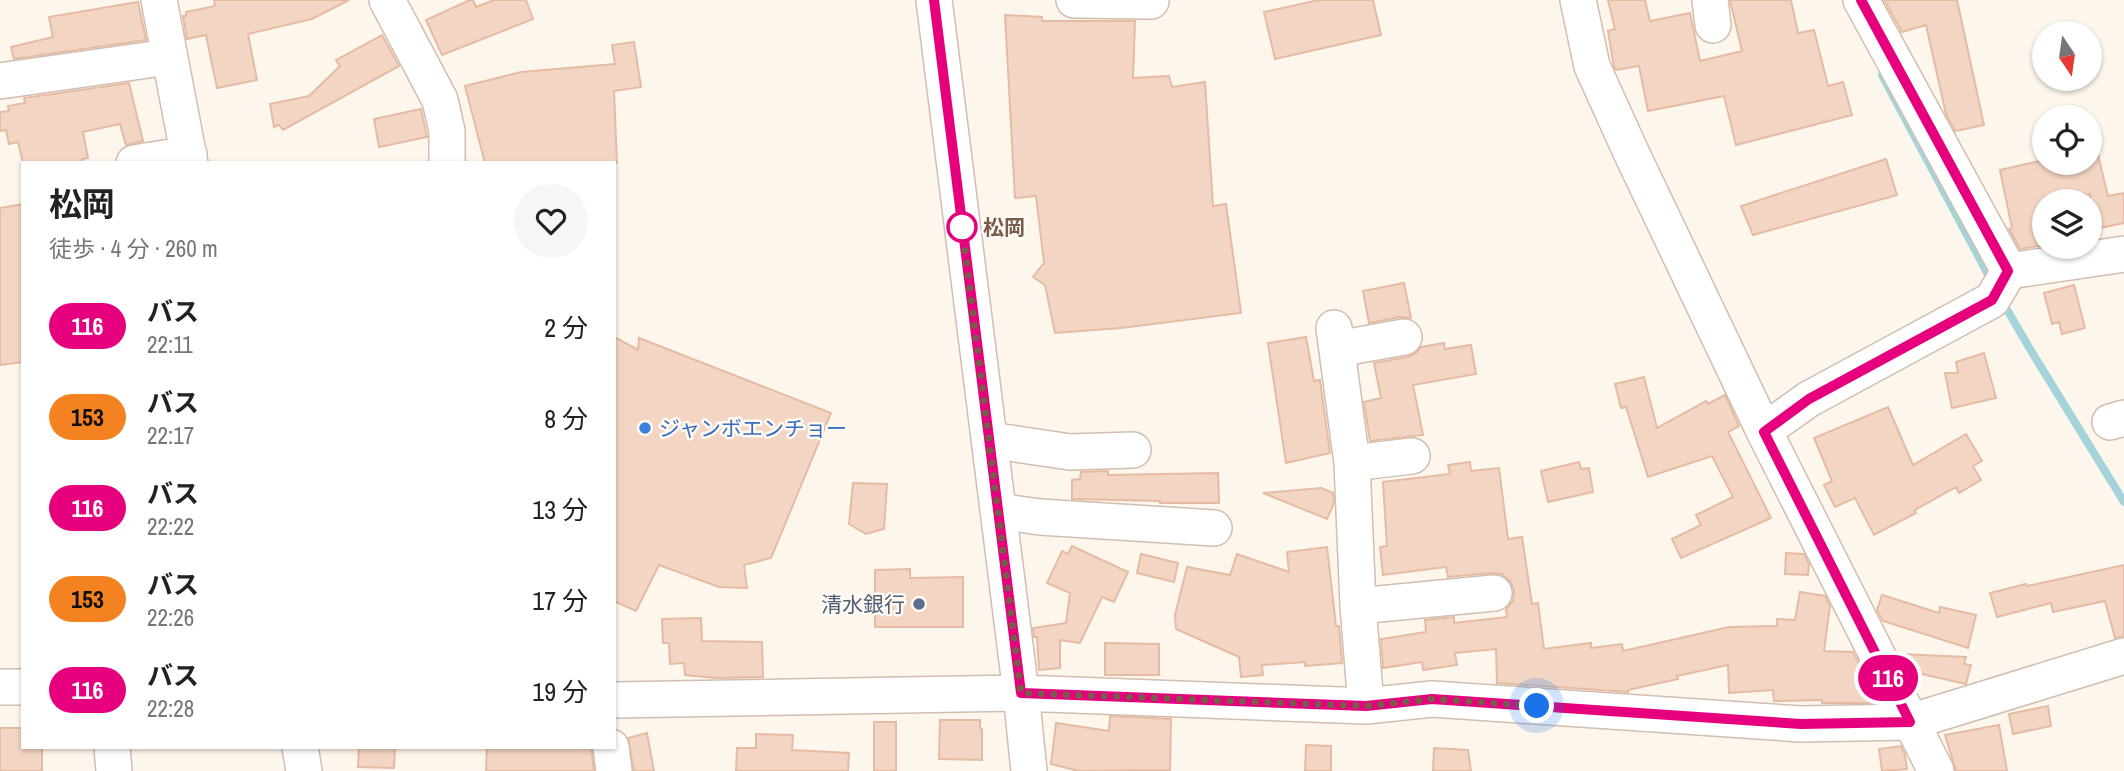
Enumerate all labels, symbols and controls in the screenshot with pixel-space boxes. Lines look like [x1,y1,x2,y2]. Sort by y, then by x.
north arrow [2032,21,2102,91]
map controls [2032,21,2102,259]
button: locate [2032,105,2102,175]
text: 松岡 [49,182,115,226]
button: heart [514,184,588,258]
button: layers [2032,189,2102,259]
marker: 松岡 [947,212,977,242]
place label: 松岡 [983,213,1025,242]
text: 徒歩 · 4 分 · 260 m [49,233,218,264]
text: バス [147,294,199,329]
text: 116 [72,310,103,342]
text: 2 分 [544,310,588,345]
text: 22:11 [147,329,193,360]
text: バス [147,385,199,420]
text: 153 [71,401,104,433]
text: 8 分 [544,401,588,436]
place label: ジャンボエンチョー [659,414,847,443]
text: 22:17 [147,420,194,451]
marker: ジャンボエンチョー [637,420,653,436]
text: バス [147,476,199,511]
text: 116 [72,492,103,524]
text: 13 分 [532,492,588,527]
text: 22:22 [147,511,194,542]
text: バス [147,567,199,602]
text: 153 [71,583,104,615]
text: 17 分 [532,583,588,618]
place label: 清水銀行 [821,590,905,619]
marker: 清水銀行 [911,596,927,612]
text: 22:26 [147,602,194,633]
line badge: 116 [1848,655,1928,701]
text: バス [147,658,199,693]
text: 116 [1872,662,1904,694]
text: 116 [72,674,103,706]
text: 19 分 [532,674,588,709]
your location [1519,688,1554,723]
text: 22:28 [147,693,194,724]

